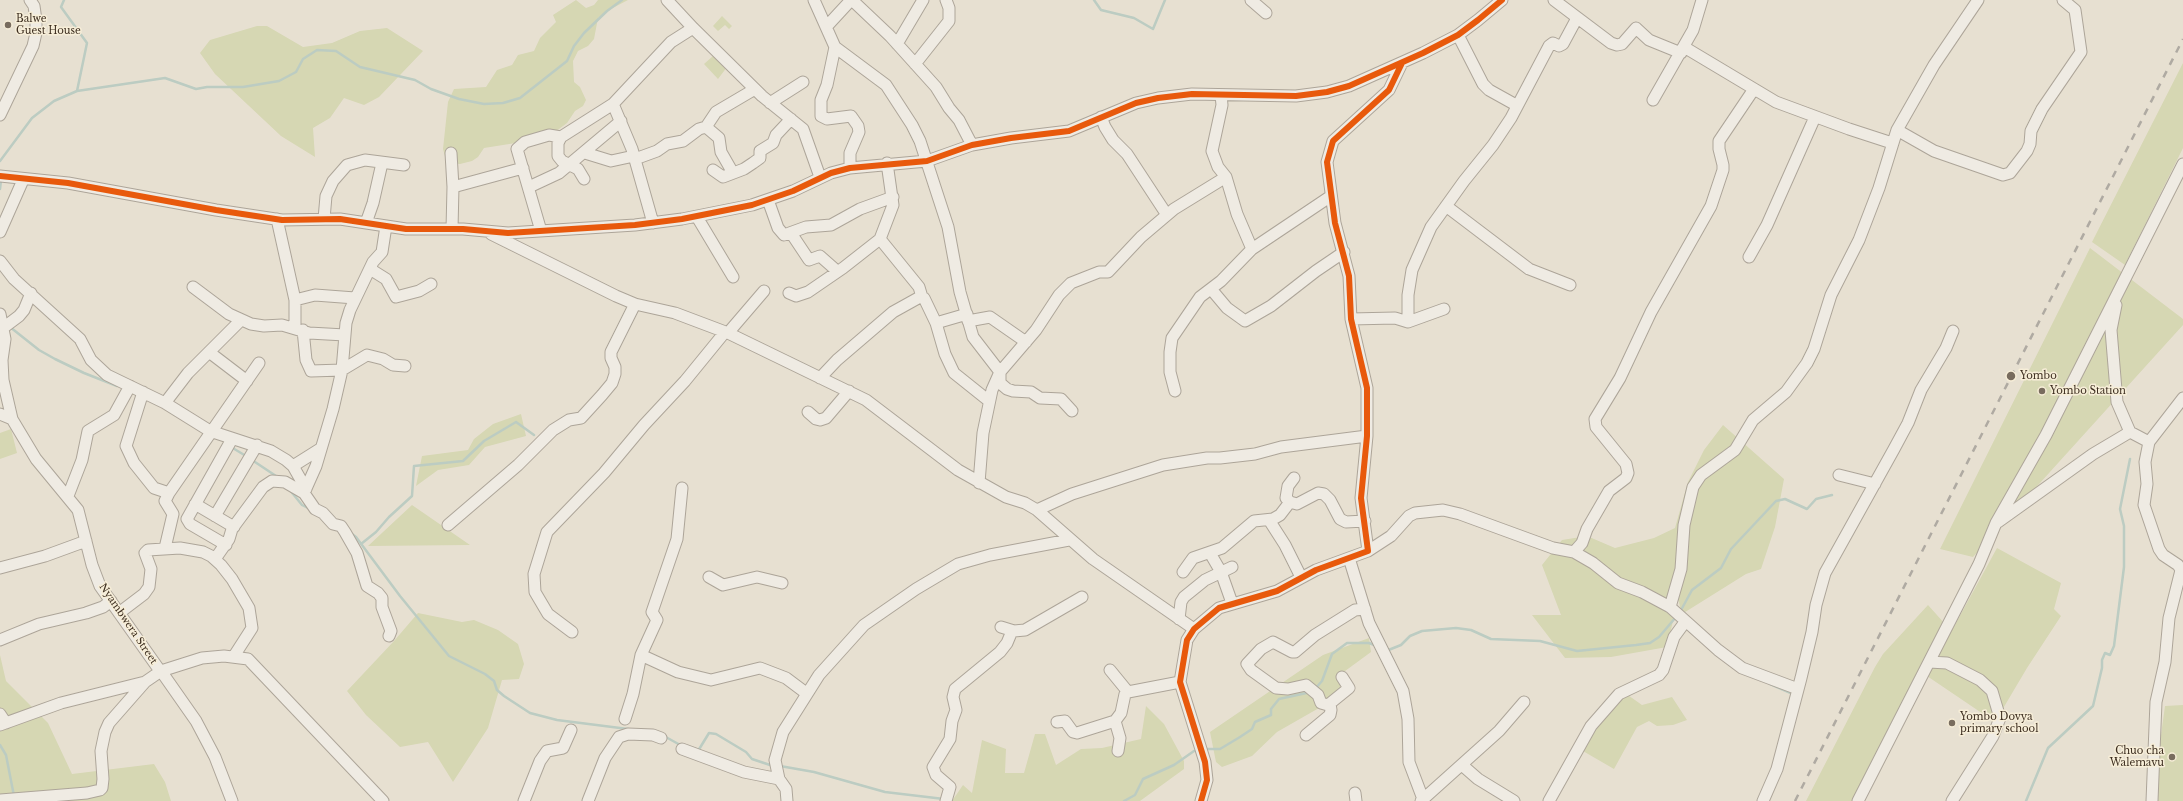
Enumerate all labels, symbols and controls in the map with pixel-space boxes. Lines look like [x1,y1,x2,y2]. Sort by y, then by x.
place label: Balwe Guest House [16,13,81,36]
marker: Balwe Guest House [3,20,13,30]
marker: Yombo [2005,370,2017,382]
place label: Yombo [2020,370,2057,382]
place label: Yombo Station [2050,385,2126,397]
marker: Yombo Station [2037,386,2047,396]
street label: Nyambwera Street [96,581,160,667]
place label: Yombo Dovya primary school [1960,711,2038,734]
marker: Yombo Dovya primary school [1947,718,1957,728]
place label: Chuo cha Walemavu [2110,745,2164,768]
marker: Chuo cha Walemavu [2167,752,2177,762]

